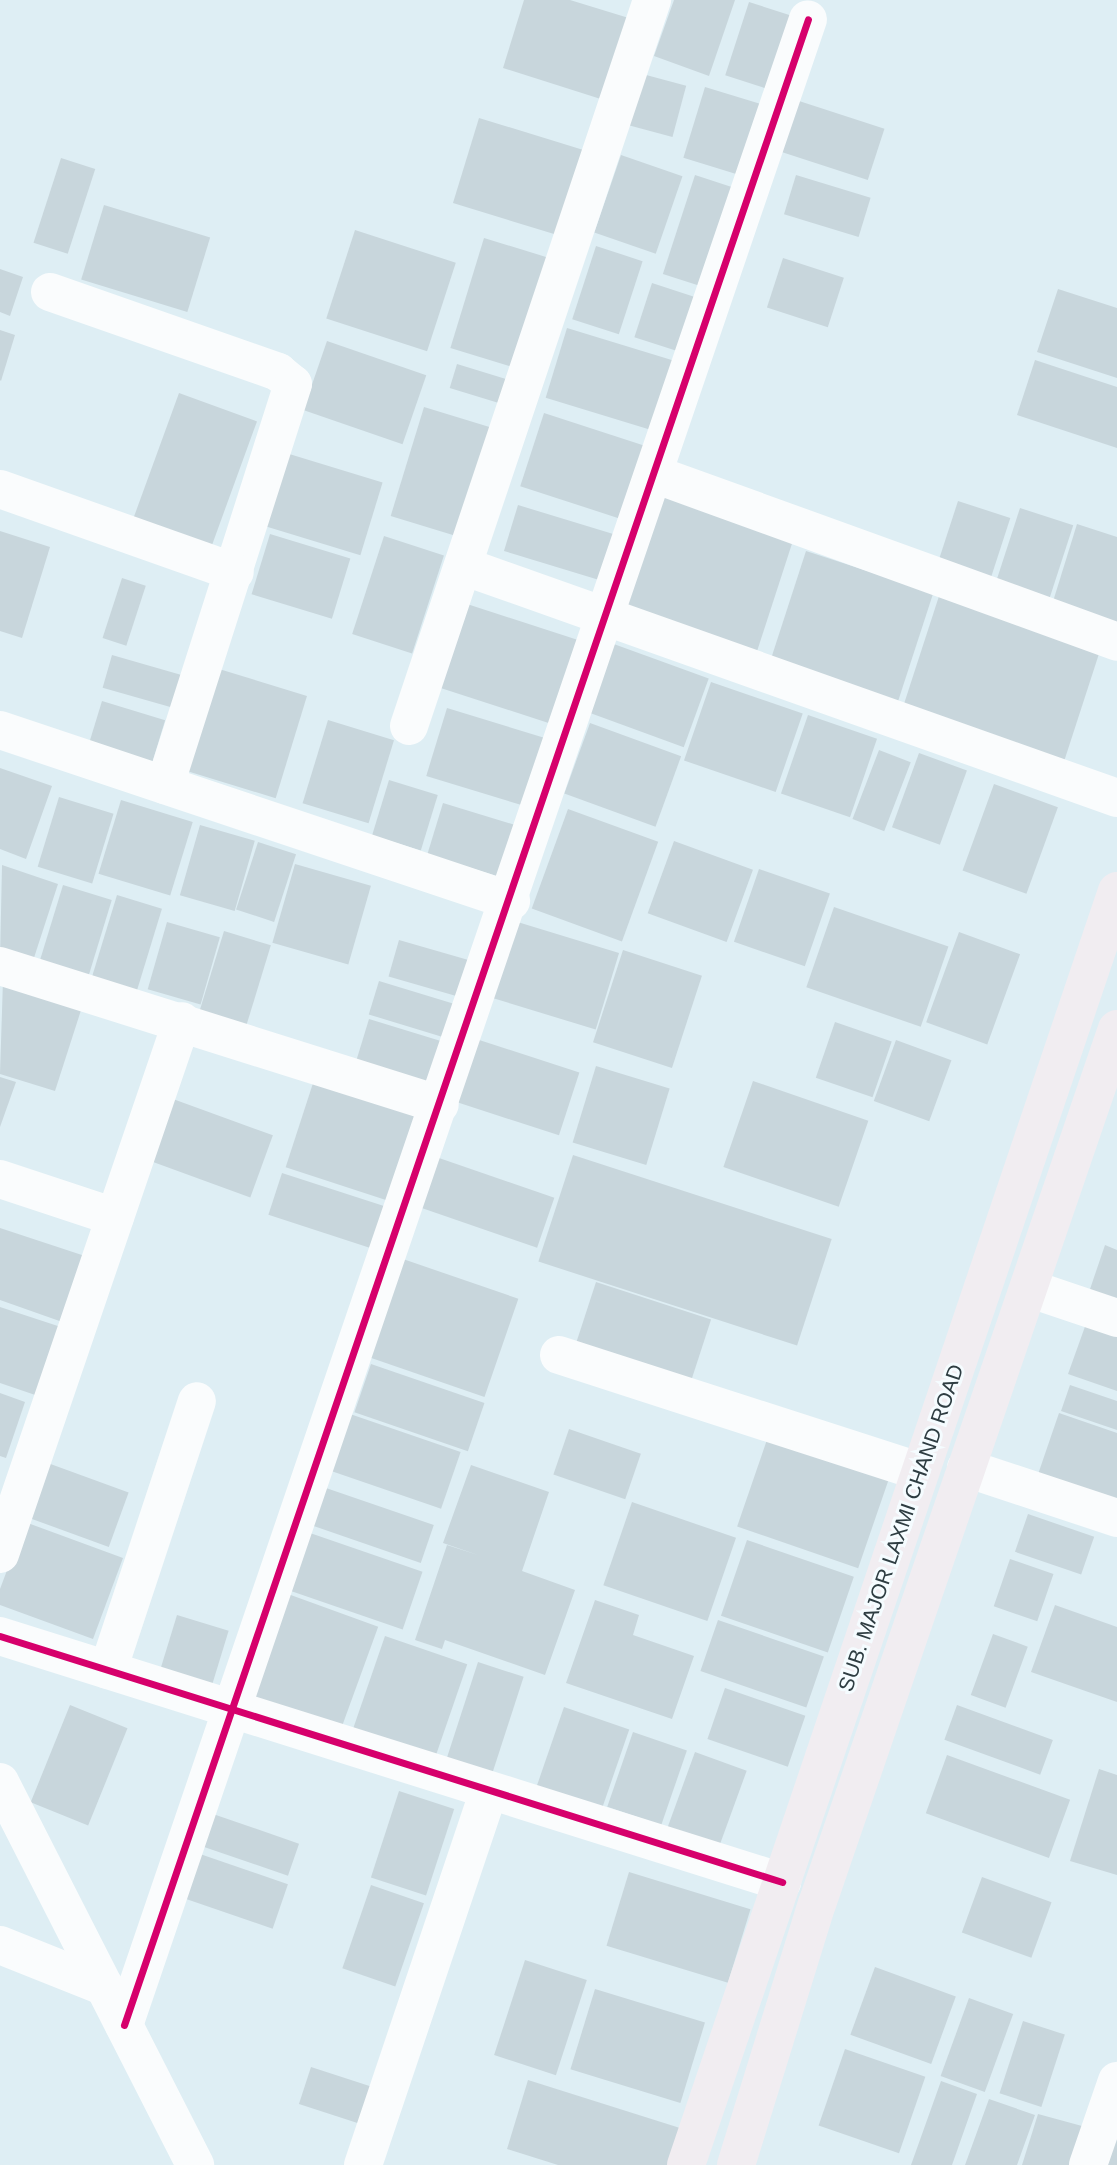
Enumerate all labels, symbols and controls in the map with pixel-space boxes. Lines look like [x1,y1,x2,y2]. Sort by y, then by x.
street label: SUB. MAJOR LAXMI CHAND ROAD [833,1361,969,1695]

